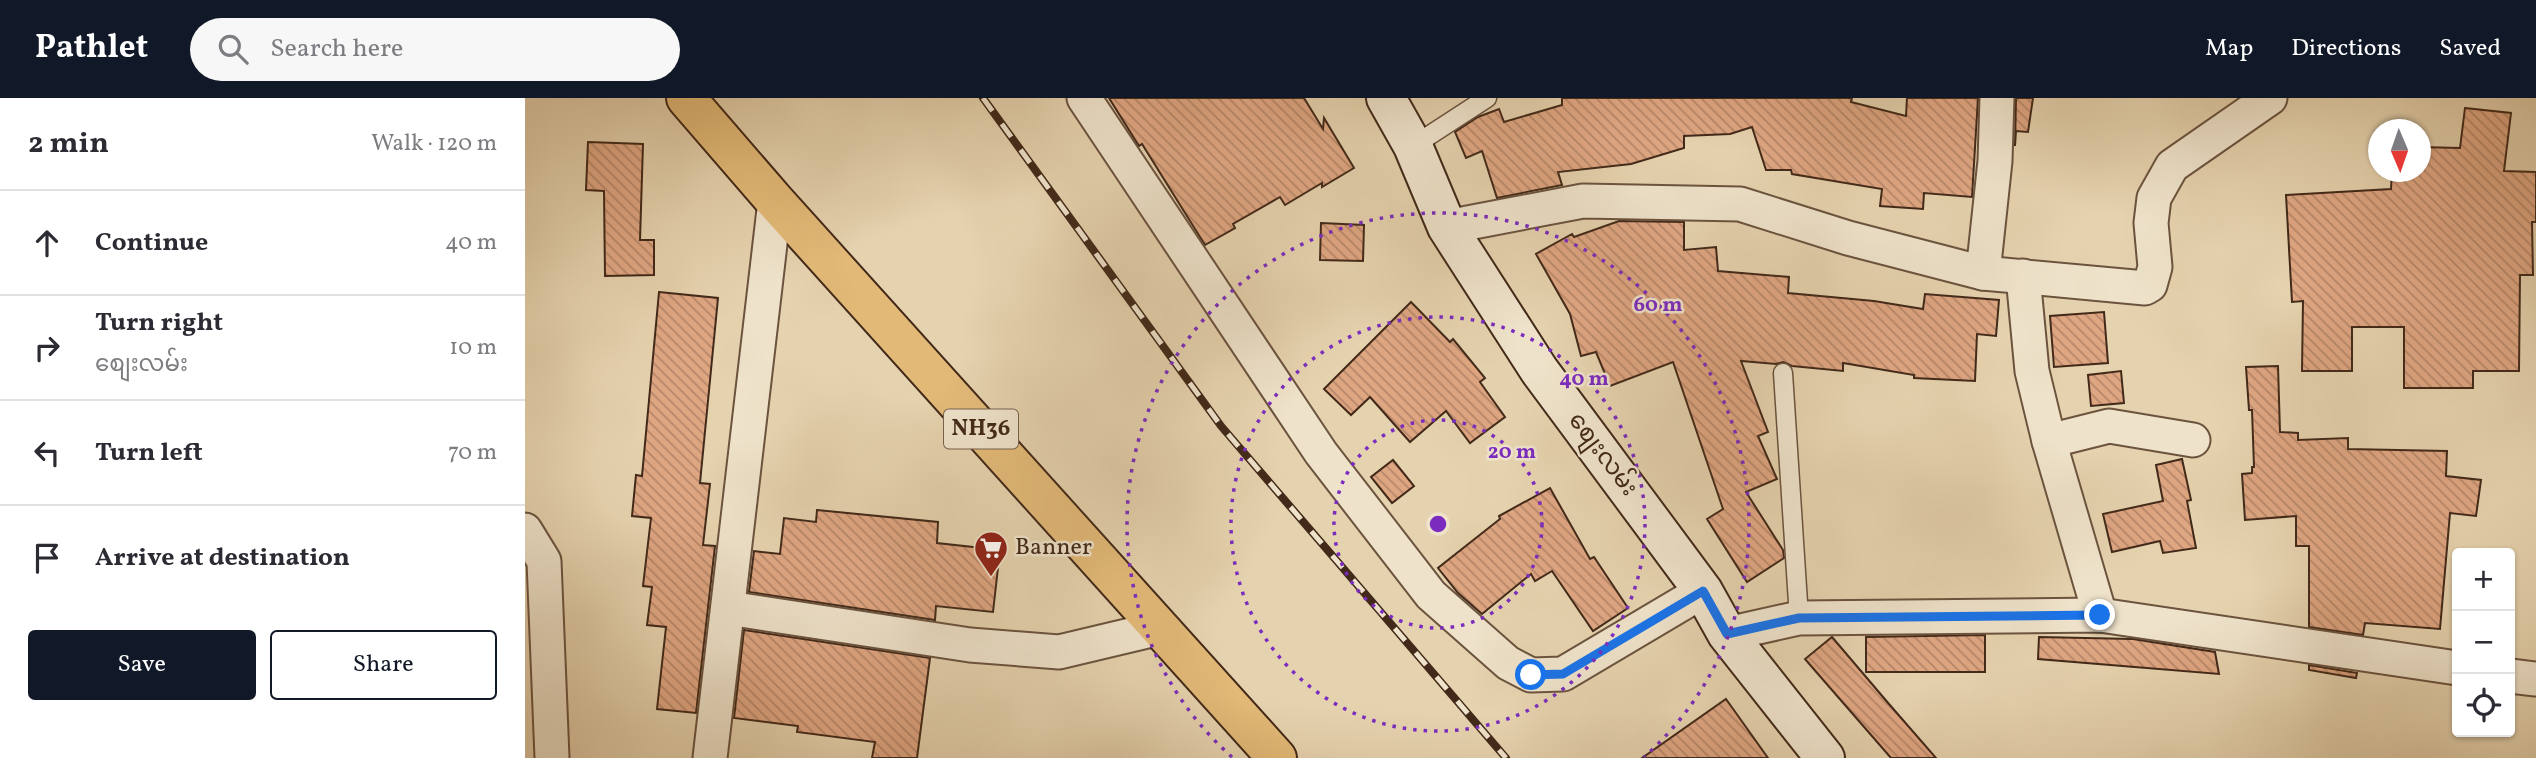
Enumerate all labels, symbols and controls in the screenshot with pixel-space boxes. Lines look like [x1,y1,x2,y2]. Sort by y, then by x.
search box [190,18,680,81]
text: Pathlet [35,26,148,72]
icon: search [214,30,252,68]
text: Search here [270,31,403,67]
text: Map [2205,32,2253,66]
text: Directions [2291,32,2401,66]
text: Saved [2439,32,2501,66]
north arrow [2368,119,2431,182]
text: 2 min [28,123,109,165]
text: Walk · 120 m [371,128,497,160]
icon: ahead [28,224,66,262]
text: Continue [95,225,208,261]
text: 40 m [445,227,497,259]
text: 60 m [1634,291,1682,320]
text: Turn right [95,305,223,341]
icon: right [28,329,66,367]
text: 10 m [449,332,497,364]
text: စျေးလမ်း [95,349,188,381]
text: 40 m [1559,365,1609,394]
street label: စျေးလမ်း [1559,405,1646,504]
road number: NH36 [944,410,1018,448]
icon: left [28,434,66,472]
text: Turn left [95,435,203,471]
text: 70 m [448,437,497,469]
text: 20 m [1488,438,1536,467]
centre of rings [1426,512,1450,536]
supermarket icon: Banner [972,529,1010,578]
place label: Banner [1015,531,1092,565]
icon: arrive [28,539,66,577]
text: Arrive at destination [95,540,350,576]
map controls [2452,548,2515,737]
button: + [2452,548,2515,611]
route end [2084,599,2115,630]
button: − [2452,611,2515,674]
button: Save [28,630,256,700]
button: Share [270,630,497,700]
route start [1515,659,1546,690]
button: locate [2452,674,2515,737]

